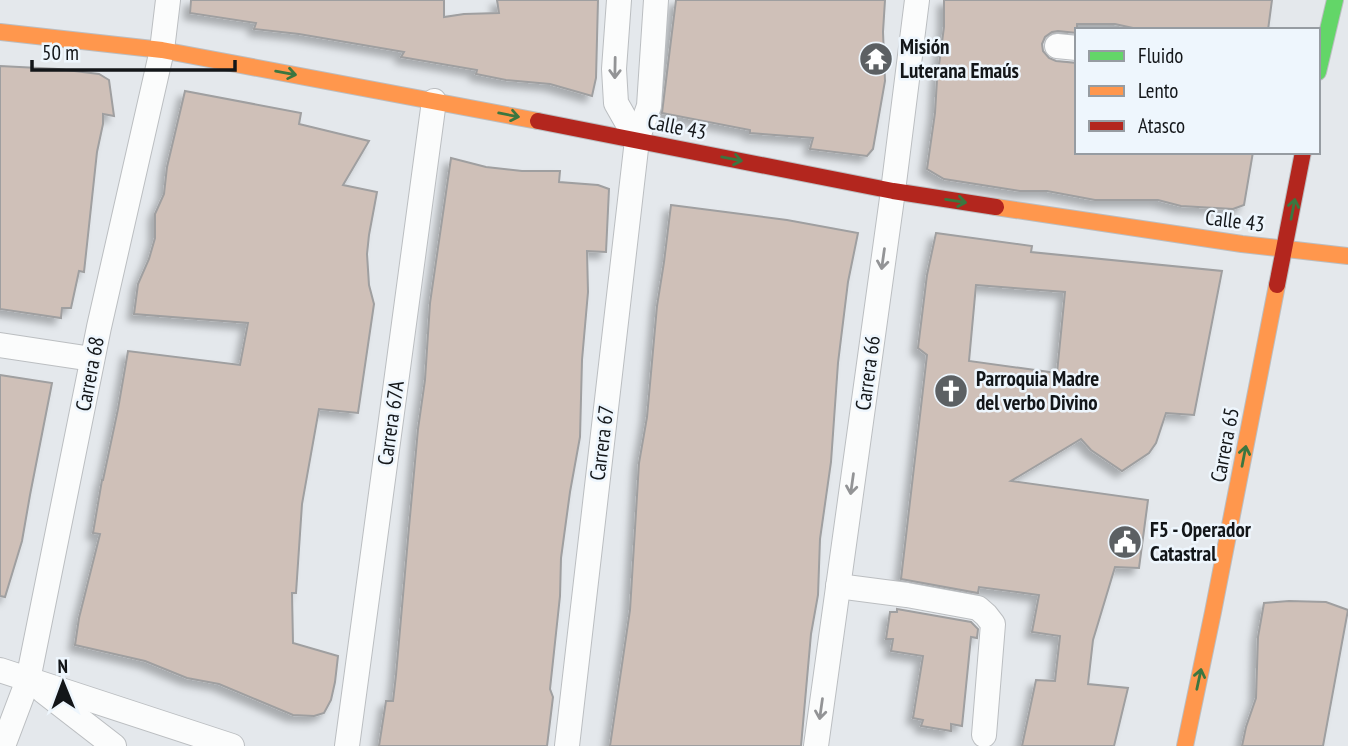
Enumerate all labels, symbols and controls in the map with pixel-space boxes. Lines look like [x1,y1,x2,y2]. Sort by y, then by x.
scale bar [32,28,234,72]
legend [1075,28,1320,154]
place label: Misión Luterana Emaús [900,33,1019,84]
text: 50 m [42,39,79,66]
temple icon: Misión Luterana Emaús [857,40,895,78]
text: Fluido [1138,42,1183,69]
one-way arrow [608,56,622,79]
one-way arrow [274,67,297,80]
text: Lento [1138,77,1178,104]
street label: Calle 43 [645,108,709,145]
one-way arrow [497,109,520,123]
text: Atasco [1138,112,1185,139]
one-way arrow [720,153,743,167]
one-way arrow [944,195,967,208]
one-way arrow [1286,198,1300,221]
street label: Calle 43 [1204,203,1266,238]
one-way arrow [877,247,890,270]
street label: Carrera 68 [69,334,110,414]
street label: Carrera 66 [849,334,886,412]
place label: Parroquia Madre del verbo Divino [976,365,1099,416]
church icon: Parroquia Madre del verbo Divino [932,372,970,410]
street label: Carrera 67A [371,379,410,467]
street label: Carrera 67 [584,404,619,482]
street label: Carrera 65 [1204,405,1245,485]
one-way arrow [1238,445,1251,468]
one-way arrow [845,472,858,495]
place label: F5 - Operador Catastral [1150,516,1252,567]
public building icon: F5 - Operador Catastral [1106,523,1144,561]
north arrow [28,648,98,718]
text: N [57,654,68,678]
one-way arrow [1193,668,1207,691]
one-way arrow [814,698,827,720]

